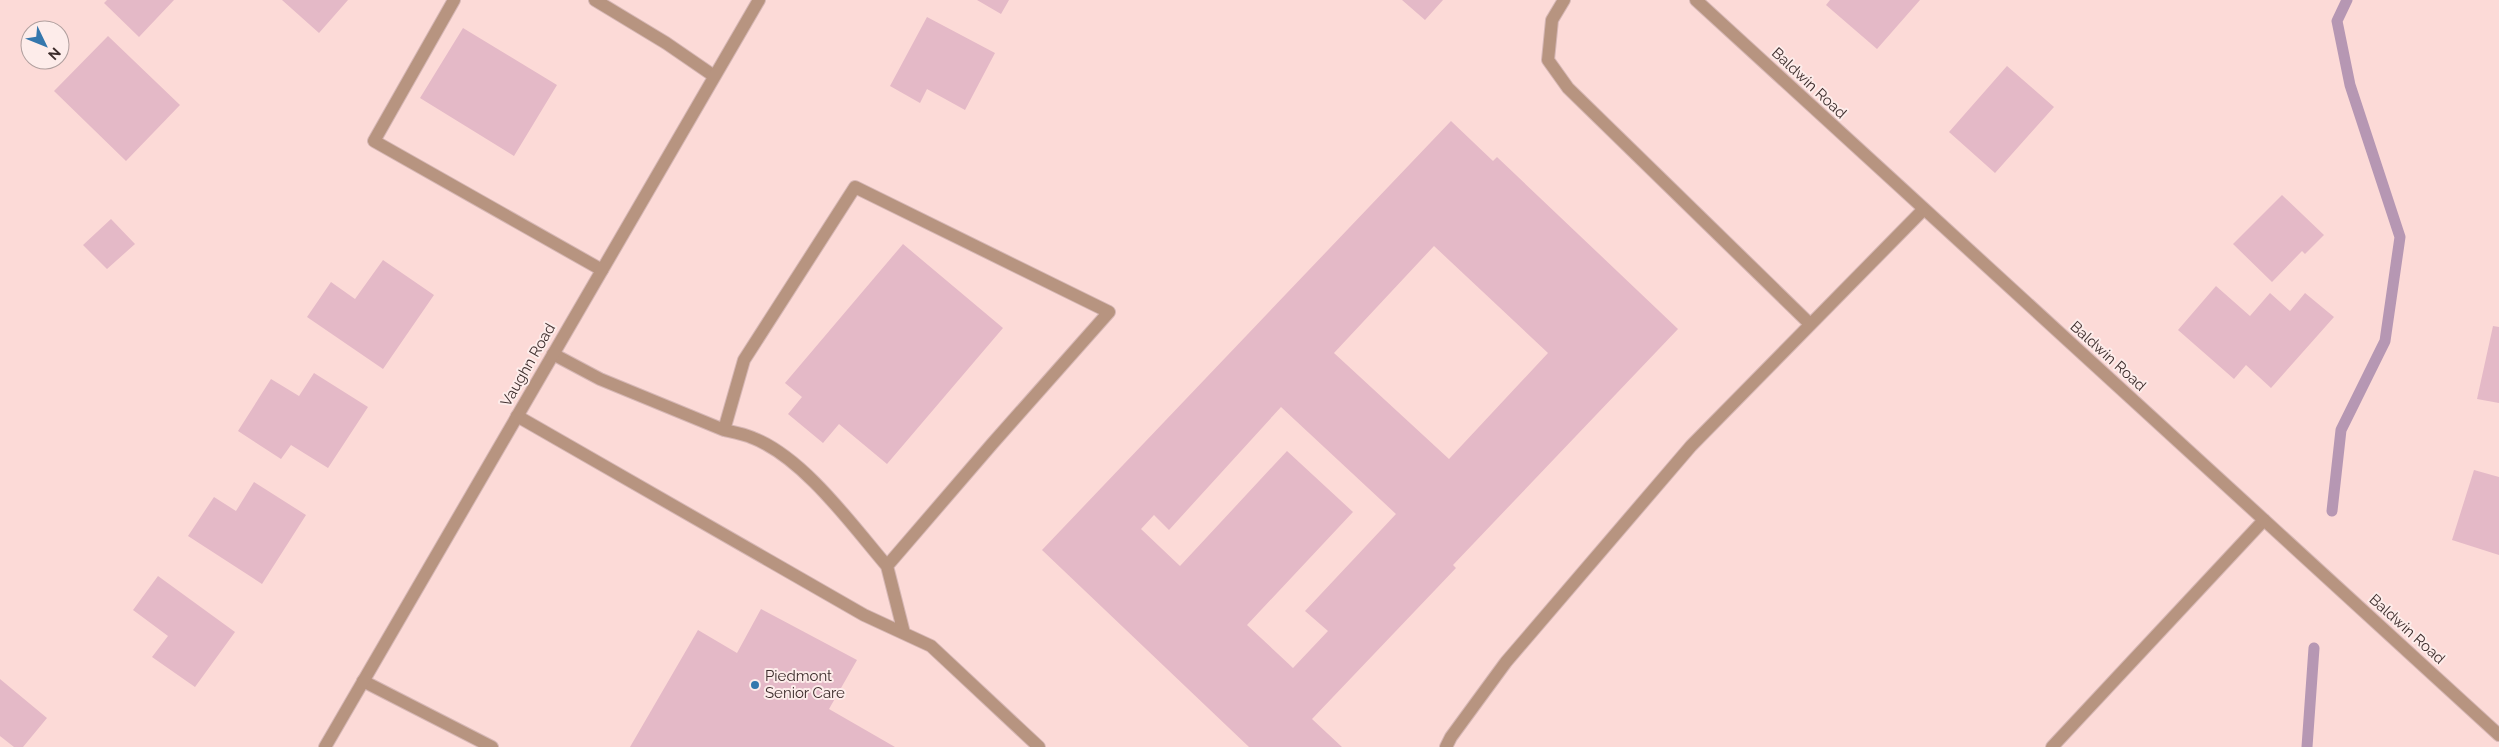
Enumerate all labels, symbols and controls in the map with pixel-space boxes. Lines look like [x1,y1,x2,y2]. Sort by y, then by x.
north arrow [20,20,70,70]
street label: Baldwin Road [1768,44,1850,122]
text: N [45,45,64,63]
street label: Baldwin Road [2066,317,2150,395]
street label: Vaughn Road [497,320,559,410]
street label: Baldwin Road [2365,590,2449,668]
place label: Piedmont Senior Care [765,667,845,702]
marker: Piedmont Senior Care [749,679,761,691]

